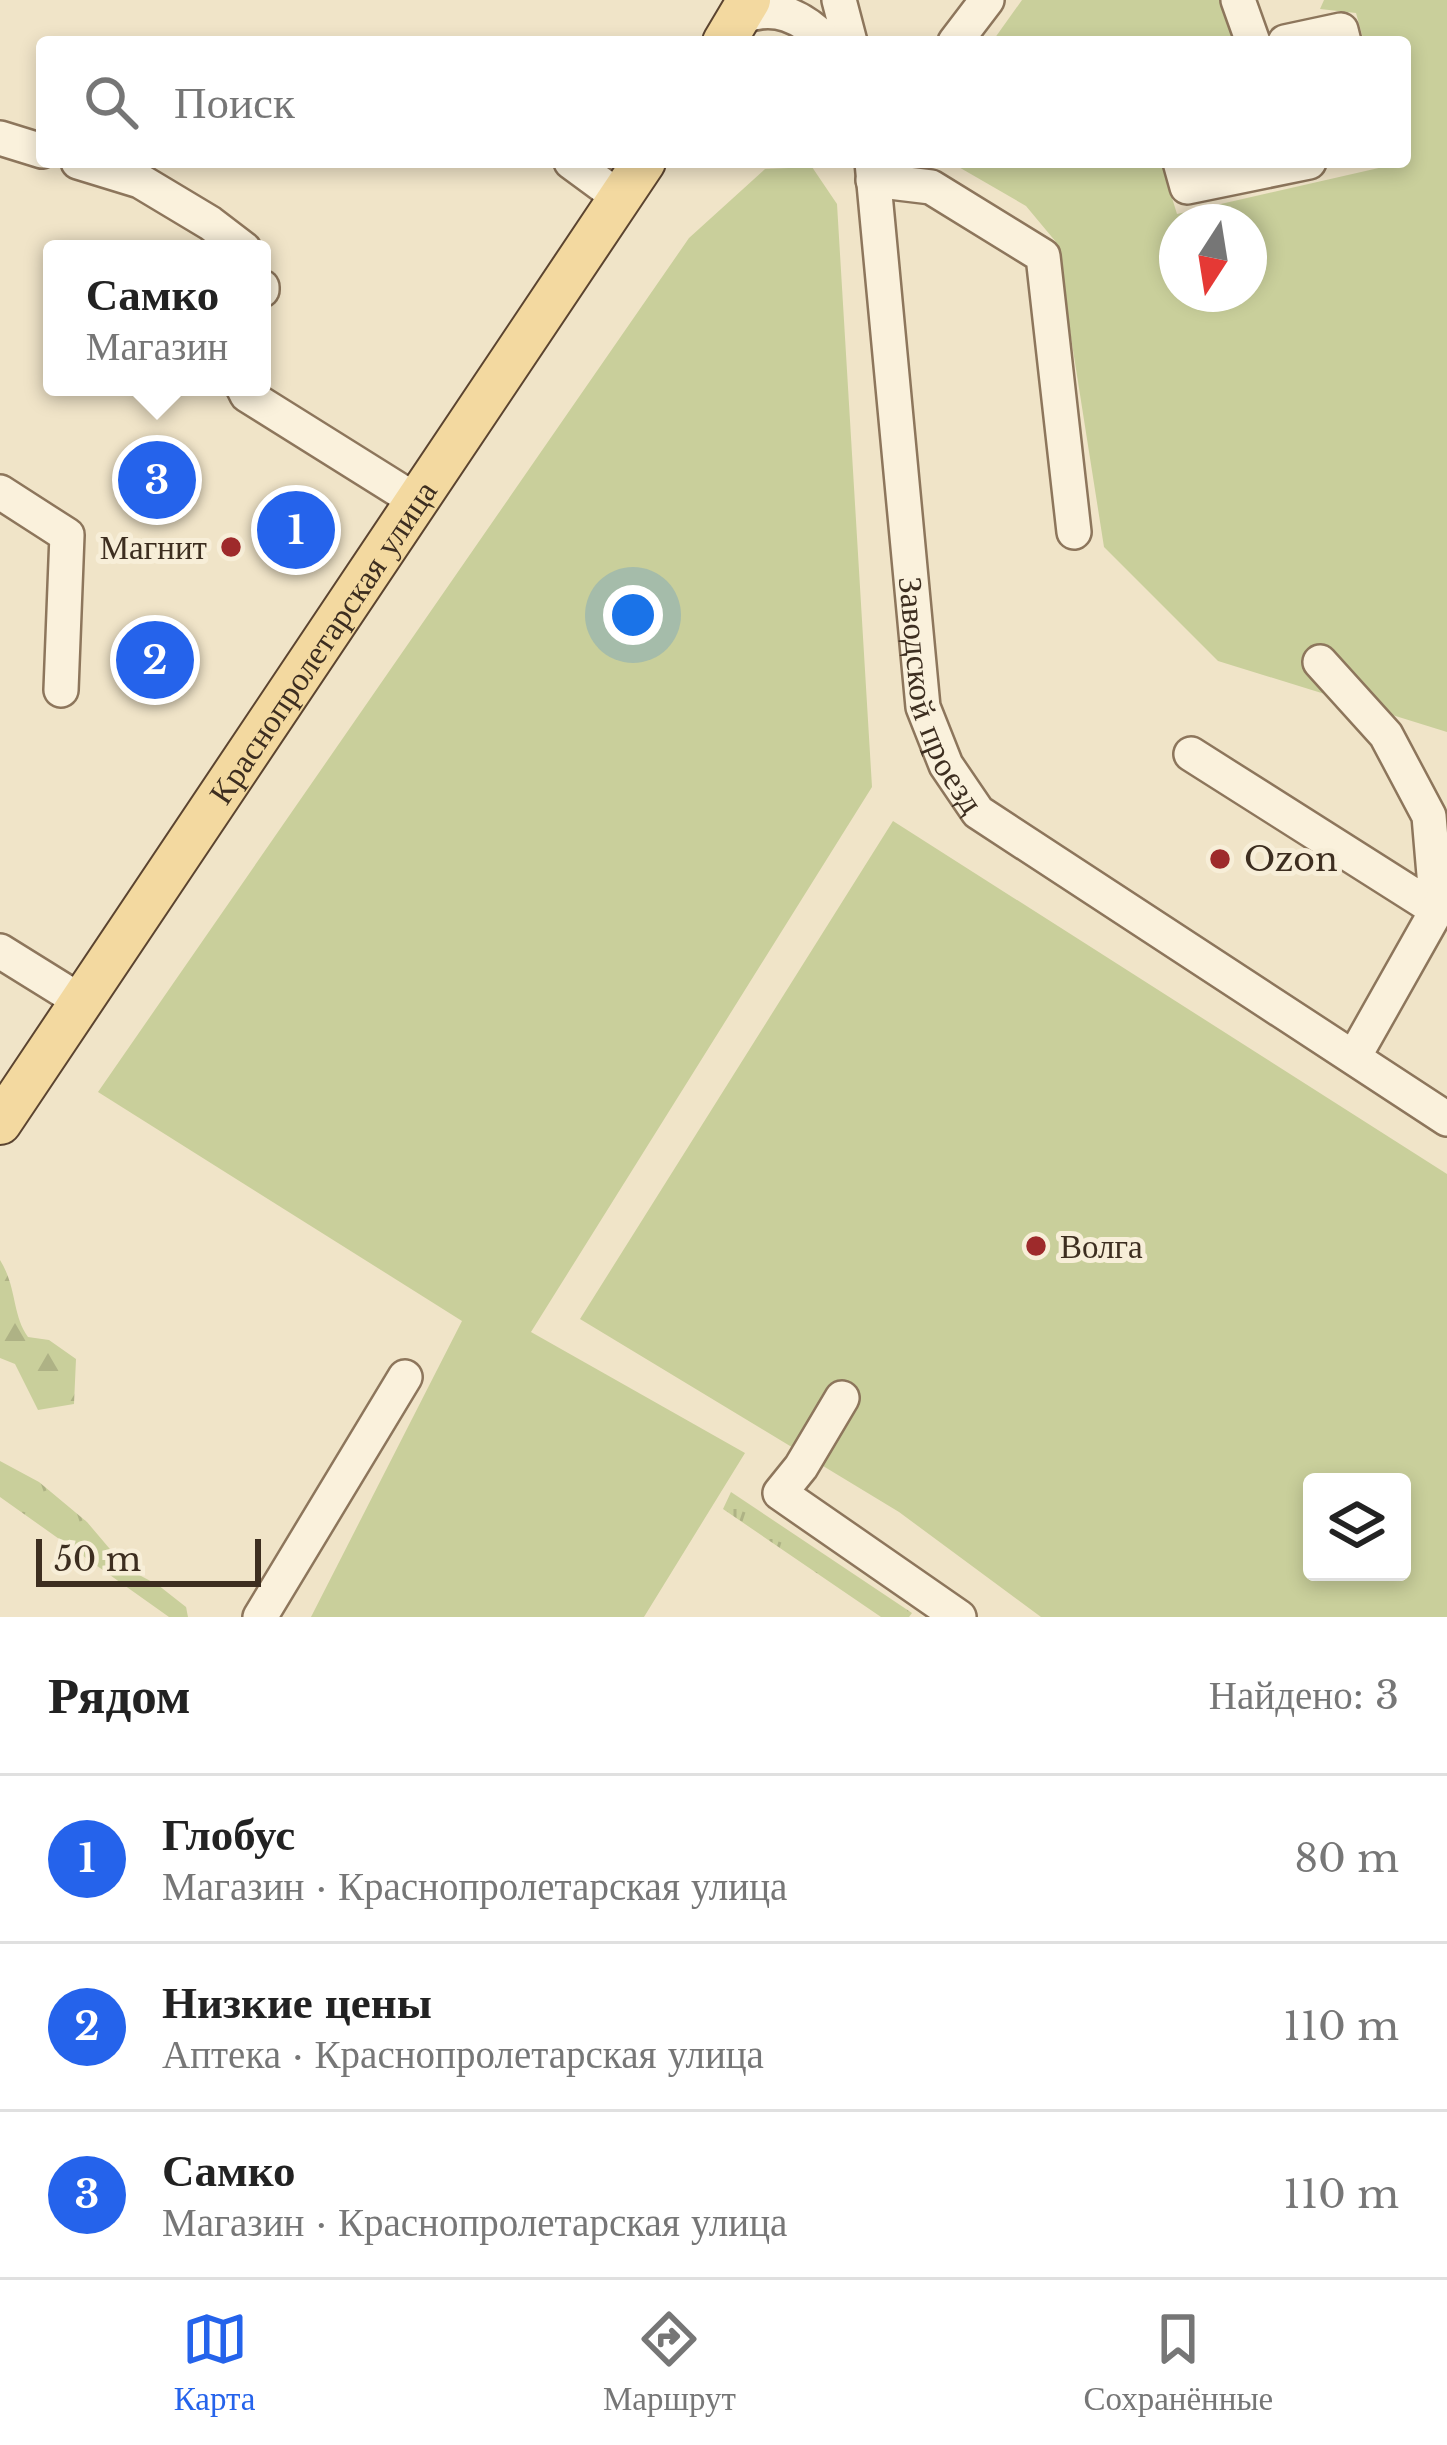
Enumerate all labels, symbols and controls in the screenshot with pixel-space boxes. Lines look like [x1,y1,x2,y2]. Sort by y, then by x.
search box [36,36,1411,168]
icon: search [78,69,144,135]
text: Поиск [174,74,295,130]
north arrow [1159,204,1267,312]
popup [43,240,271,396]
text: Самко [86,266,219,322]
text: Магазин [86,322,228,371]
pin: 3 [118,435,196,525]
street label: Краснопролетарская улица [199,472,445,811]
pin: 1 [257,485,335,575]
place label: Магнит [100,527,207,568]
marker: Магнит [218,534,244,560]
street label: Заводской проезд [890,575,993,821]
your location [603,585,663,645]
pin: 2 [116,615,194,705]
place label: Ozon [1244,839,1338,880]
marker: Ozon [1207,846,1233,872]
place label: Волга [1060,1226,1143,1267]
marker: Волга [1023,1233,1049,1259]
map controls [1303,1473,1411,1581]
button: layers [1303,1473,1411,1581]
scale bar [36,1533,261,1586]
text: 50 m [54,1539,141,1580]
text: Рядом [48,1664,191,1727]
text: Найдено: 3 [1209,1671,1399,1720]
text: Глобус [162,1806,295,1862]
text: 1 [78,1834,96,1883]
text: 80 m [1294,1834,1399,1883]
text: Магазин · Краснопролетарская улица [162,1862,787,1911]
text: Низкие цены [162,1974,432,2030]
text: 2 [74,2002,100,2051]
text: 110 m [1283,2002,1399,2051]
text: Аптека · Краснопролетарская улица [162,2030,764,2079]
text: Самко [162,2142,295,2198]
text: 3 [75,2170,99,2219]
text: 110 m [1283,2170,1399,2219]
text: Магазин · Краснопролетарская улица [162,2198,787,2247]
tab: Карта [174,2306,256,2419]
tab: Маршрут [603,2306,736,2419]
tab: Сохранённые [1083,2306,1273,2419]

